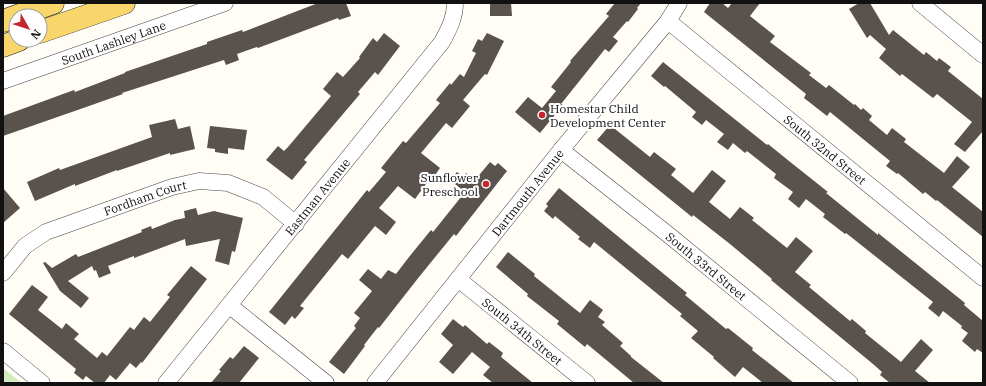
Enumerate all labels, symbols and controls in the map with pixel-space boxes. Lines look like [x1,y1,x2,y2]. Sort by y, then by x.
north arrow [8,8,48,48]
street label: South Lashley Lane [59,17,168,68]
text: N [27,27,44,42]
place label: Homestar Child Development Center [550,101,666,130]
marker: Homestar Child Development Center [537,110,547,120]
street label: South 32nd Street [781,111,869,187]
street label: Dartmouth Avenue [488,146,567,239]
street label: Eastman Avenue [281,155,353,238]
place label: Sunflower Preschool [421,170,479,199]
street label: Fordham Court [102,177,188,218]
marker: Sunflower Preschool [481,179,491,189]
street label: South 33rd Street [663,229,750,303]
street label: South 34th Street [480,294,566,368]

